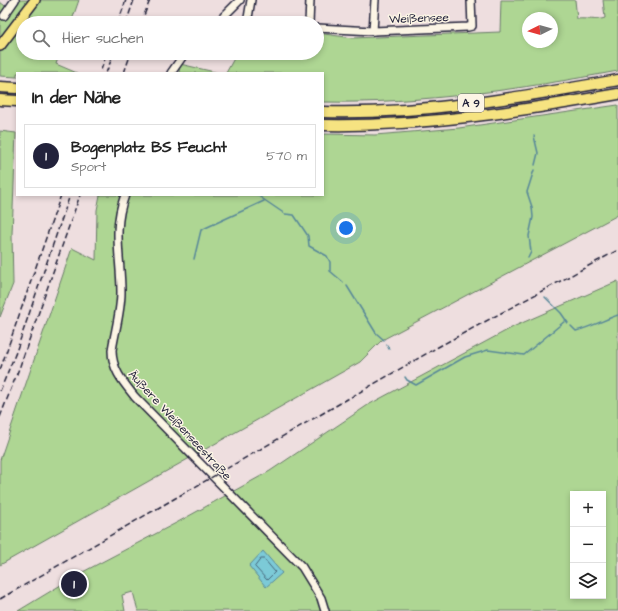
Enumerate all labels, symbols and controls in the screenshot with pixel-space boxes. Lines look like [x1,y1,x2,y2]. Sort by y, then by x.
street label: Weißensee [389,9,450,28]
north arrow [522,12,558,48]
search box [16,16,324,60]
icon: search [30,27,52,49]
text: Hier suchen [62,28,143,49]
text: In der Nähe [32,86,121,110]
road number: A 9 [458,94,484,112]
text: Bogenplatz BS Feucht [71,137,227,158]
text: 1 [45,147,47,165]
text: 570 m [266,147,307,165]
text: Sport [71,158,106,176]
your location [336,218,356,238]
street label: Äußere Weißenseestraße [124,367,236,485]
map controls [570,491,606,599]
button: + [570,491,606,527]
button: − [570,527,606,563]
button: layers [570,563,606,599]
pin: 1 [61,569,87,599]

